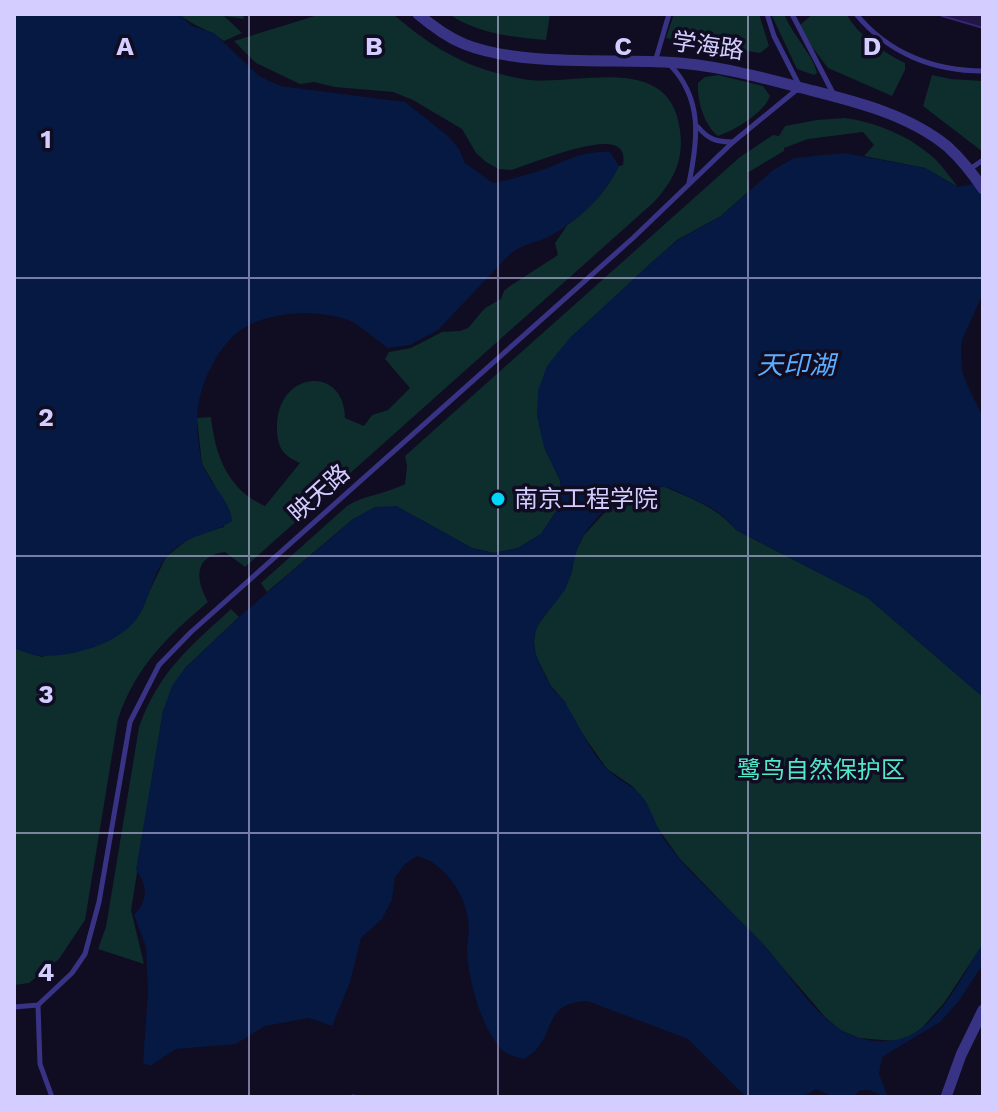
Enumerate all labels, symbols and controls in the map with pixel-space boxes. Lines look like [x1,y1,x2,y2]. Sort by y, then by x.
street label: 学海路 [670,27,746,65]
text: A [116,31,134,61]
text: B [365,31,383,61]
text: C [614,31,632,61]
text: D [863,31,881,61]
text: 1 [40,124,52,154]
water label: 天印湖 [757,350,839,380]
text: 2 [38,402,54,432]
street label: 映天路 [283,459,355,527]
place label: 南京工程学院 [514,485,658,513]
marker: 南京工程学院 [489,490,507,508]
text: 3 [38,679,54,709]
park label: 鹭鸟自然保护区 [737,756,905,784]
text: 4 [38,957,55,987]

